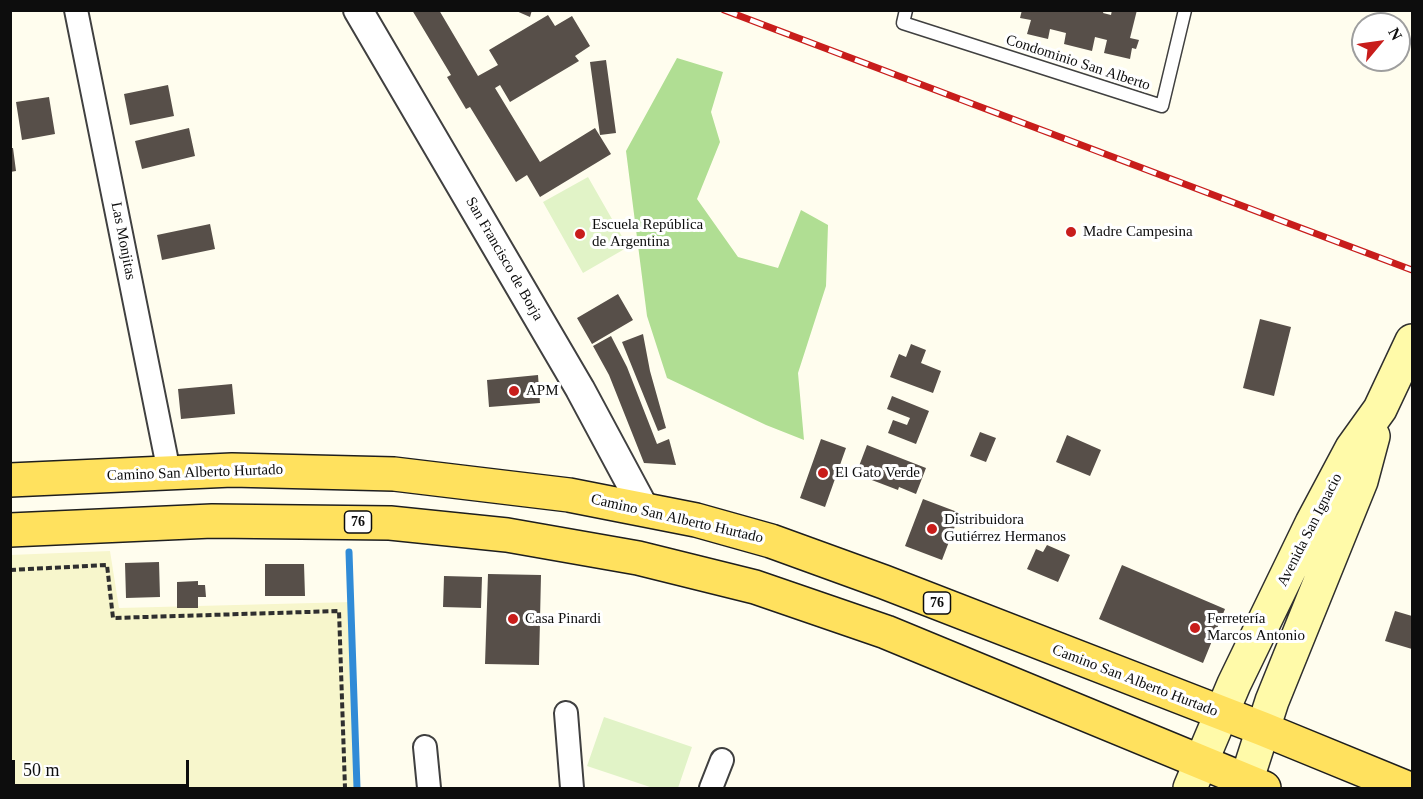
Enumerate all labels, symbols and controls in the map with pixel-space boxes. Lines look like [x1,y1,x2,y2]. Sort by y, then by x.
north arrow [1351,12,1411,72]
text: N [1385,25,1406,43]
street label: Condominio San Alberto [1003,31,1153,95]
street label: San Francisco de Borja [461,194,547,324]
street label: Las Monjitas [107,201,139,281]
place label: Escuela República de Argentina [592,216,703,251]
place label: Madre Campesina [1083,223,1193,241]
marker: Madre Campesina [1064,225,1078,239]
marker: Escuela República de Argentina [573,227,587,241]
place label: APM [526,382,559,400]
marker: APM [507,384,521,398]
street label: Camino San Alberto Hurtado [107,461,283,485]
place label: El Gato Verde [835,464,920,482]
marker: El Gato Verde [816,466,830,480]
street label: Avenida San Ignacio [1274,470,1346,590]
street label: Camino San Alberto Hurtado [589,490,765,548]
road number: 76 [344,511,372,533]
place label: Distribuidora Gutiérrez Hermanos [944,511,1066,546]
marker: Distribuidora Gutiérrez Hermanos [925,522,939,536]
road number: 76 [924,592,950,614]
place label: Casa Pinardi [525,610,601,628]
place label: Ferretería Marcos Antonio [1207,610,1305,645]
marker: Casa Pinardi [506,612,520,626]
marker: Ferretería Marcos Antonio [1188,621,1202,635]
street label: Camino San Alberto Hurtado [1050,641,1220,721]
scale bar [15,748,192,786]
text: 50 m [23,760,60,780]

